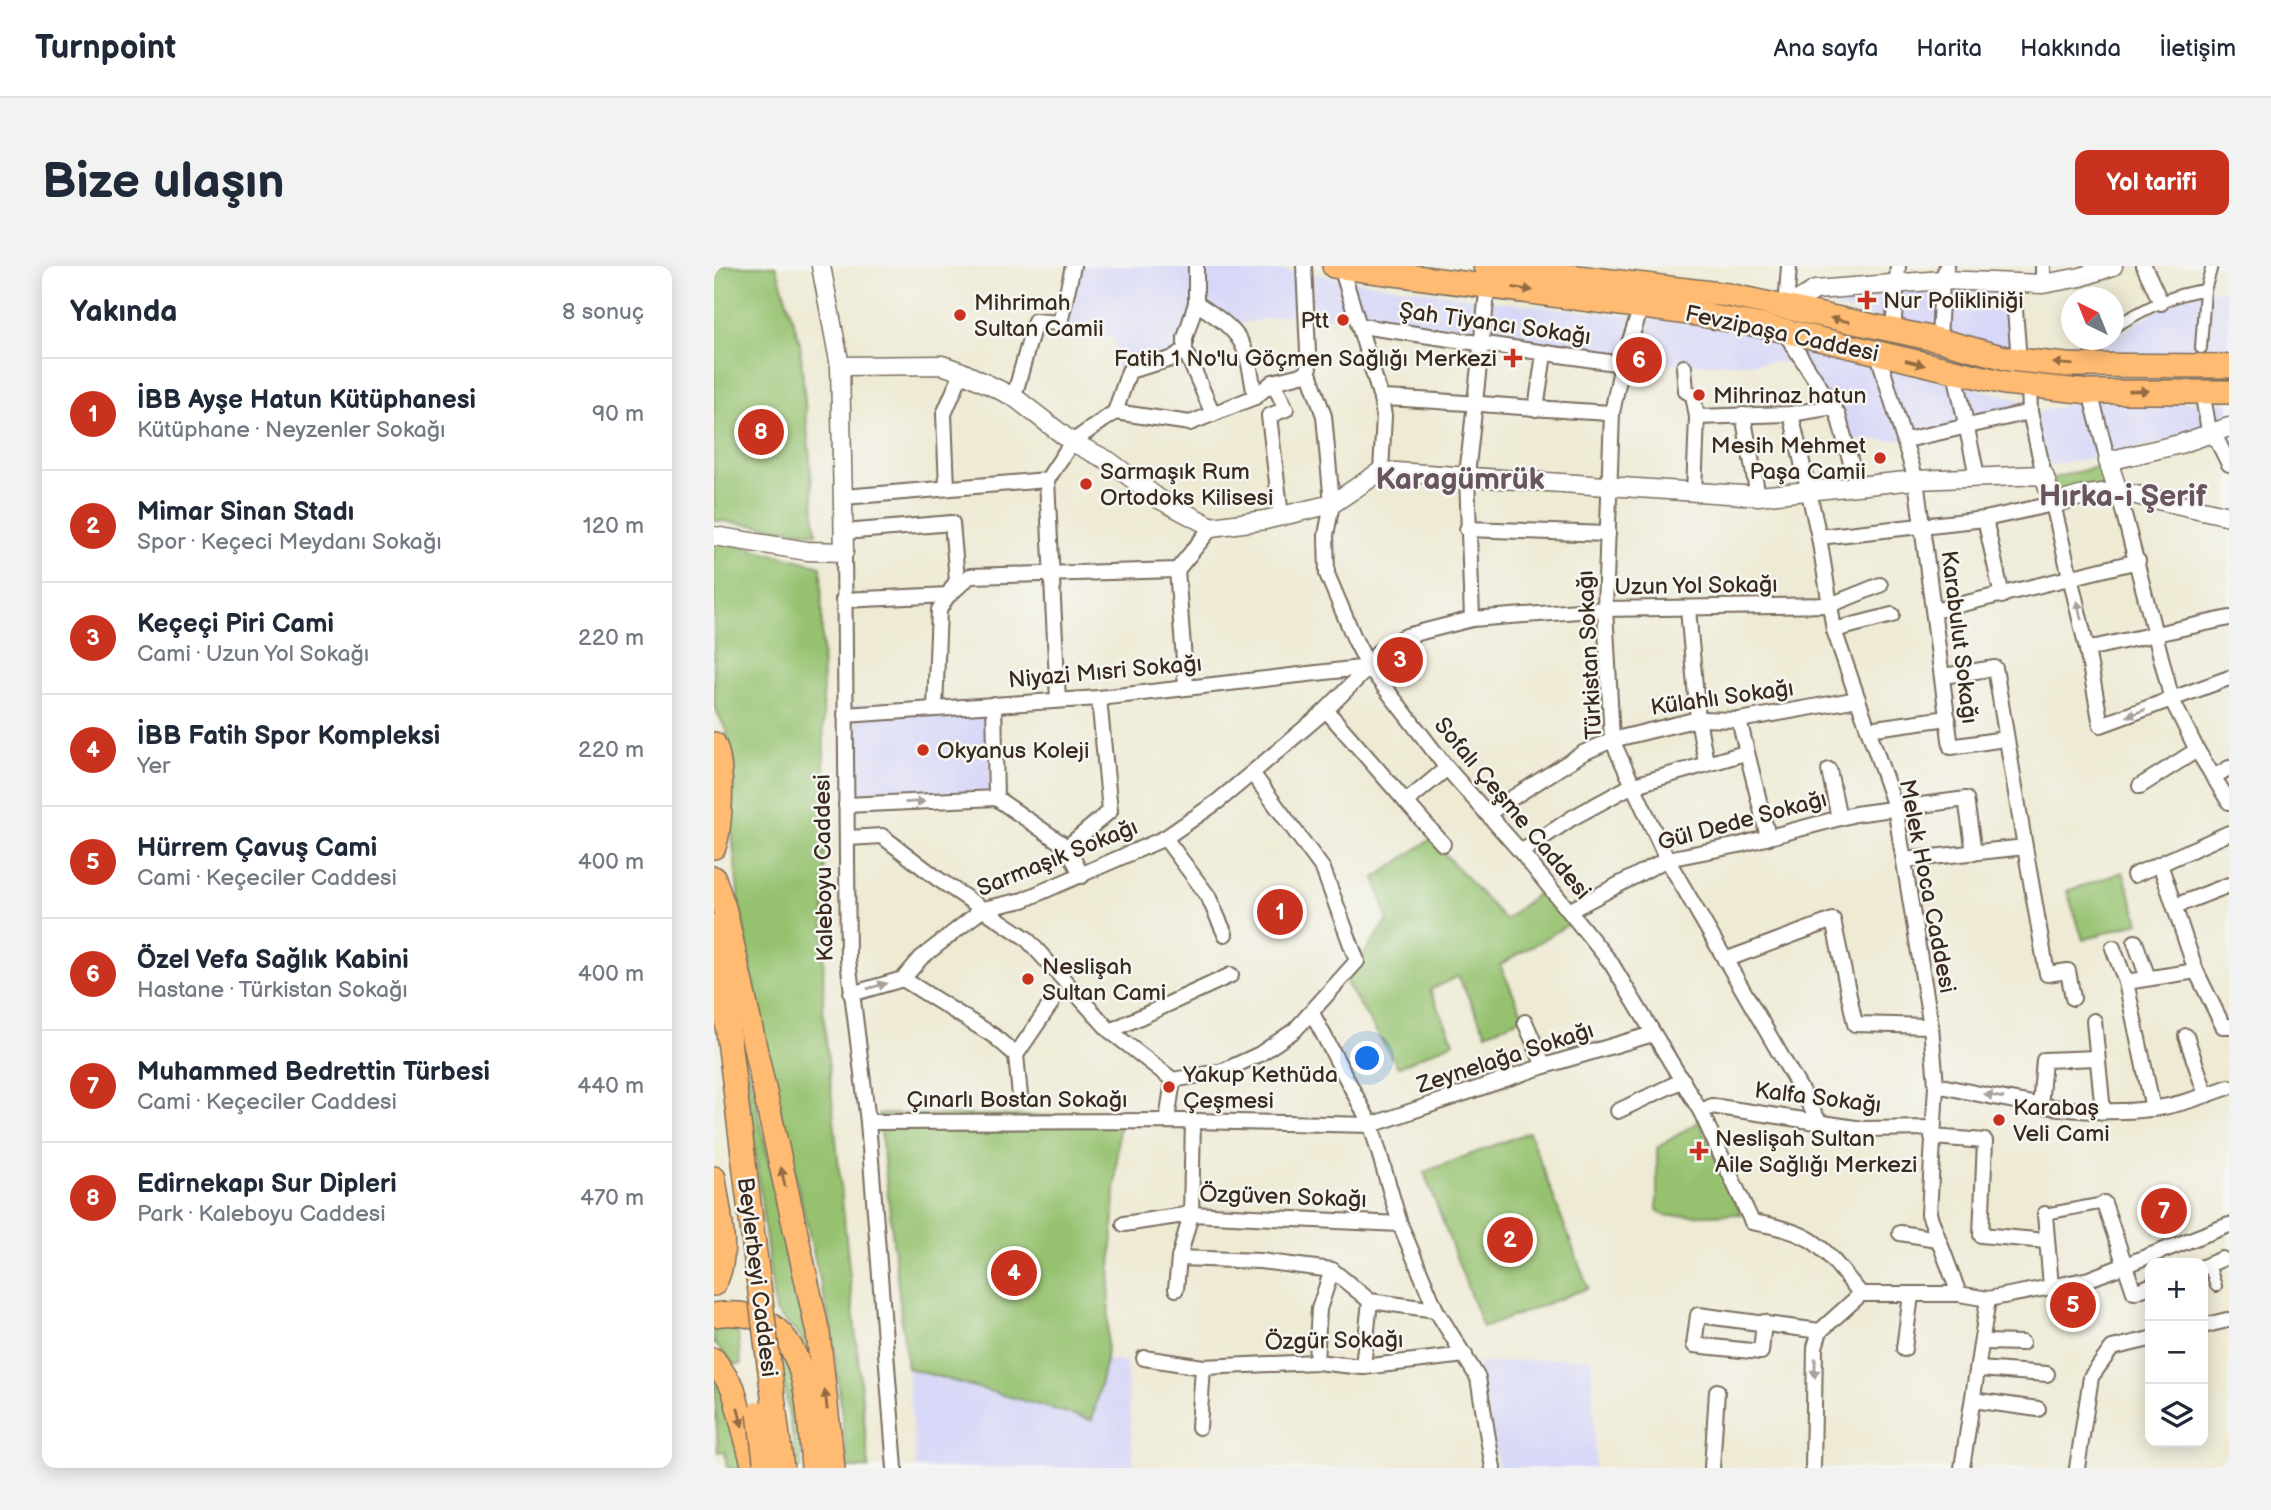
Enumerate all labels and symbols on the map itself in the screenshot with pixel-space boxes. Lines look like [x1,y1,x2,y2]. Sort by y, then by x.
one-way arrow [1512,284,1534,295]
place label: Nur Polikliniği [1883,287,2024,315]
north arrow [2061,287,2124,350]
place label: Mihrimah Sultan Camii [974,289,1104,343]
marker: Nur Polikliniği [1857,290,1877,310]
street label: Şah Tiyancı Sokağı [1397,297,1592,351]
street label: Fevzipaşa Caddesi [1682,300,1881,368]
marker: Mihrimah Sultan Camii [952,307,968,323]
place label: Ptt [1300,307,1329,335]
marker: Ptt [1335,312,1351,328]
one-way arrow [1829,314,1851,325]
pin: 6 [1616,334,1662,386]
place label: Fatih 1 No'lu Göçmen Sağlığı Merkezi [1114,345,1497,373]
marker: Fatih 1 No'lu Göçmen Sağlığı Merkezi [1503,348,1523,368]
one-way arrow [1904,358,1926,369]
one-way arrow [2052,358,2074,369]
place label: Mihrinaz hatun [1713,382,1866,410]
one-way arrow [2129,385,2151,397]
marker: Mihrinaz hatun [1691,387,1707,403]
pin: 8 [738,406,784,458]
place label: Mesih Mehmet Paşa Camii [1711,432,1866,486]
marker: Mesih Mehmet Paşa Camii [1872,450,1888,466]
place label: Sarmaşık Rum Ortodoks Kilisesi [1100,458,1273,512]
district label: Karagümrük [1376,462,1545,498]
marker: Sarmaşık Rum Ortodoks Kilisesi [1078,476,1094,492]
district label: Hırka-i Şerif [2039,479,2208,515]
street label: Karabulut Sokağı [1934,549,1984,725]
street label: Türkistan Sokağı [1572,570,1608,740]
street label: Uzun Yol Sokağı [1614,571,1778,601]
one-way arrow [2073,599,2084,621]
pin: 3 [1377,634,1423,686]
street label: Niyazi Mısri Sokağı [1007,650,1203,694]
street label: Külahlı Sokağı [1649,674,1795,722]
one-way arrow [2126,707,2147,718]
street label: Sofalı Çeşme Caddesi [1428,712,1597,906]
place label: Okyanus Koleji [937,737,1090,765]
marker: Okyanus Koleji [915,742,931,758]
street label: Kaleboyu Caddesi [808,774,840,962]
street label: Melek Hoca Caddesi [1893,777,1961,995]
street label: Gül Dede Sokağı [1655,785,1830,857]
one-way arrow [904,796,926,807]
street label: Sarmaşık Sokağı [973,813,1142,903]
pin: 1 [1257,886,1303,938]
place label: Neslişah Sultan Cami [1042,953,1166,1007]
marker: Neslişah Sultan Cami [1020,971,1036,987]
one-way arrow [866,980,888,991]
street label: Zeynelağa Sokağı [1412,1016,1597,1100]
your location [1350,1041,1384,1075]
place label: Yakup Kethüda Çeşmesi [1182,1061,1338,1115]
street label: Kalfa Sokağı [1753,1076,1883,1120]
marker: Yakup Kethüda Çeşmesi [1161,1079,1177,1095]
street label: Çınarlı Bostan Sokağı [907,1086,1127,1114]
one-way arrow [1983,1091,2005,1102]
place label: Karabaş Veli Cami [2013,1094,2110,1148]
marker: Karabaş Veli Cami [1991,1112,2007,1128]
place label: Neslişah Sultan Aile Sağlığı Merkezi [1715,1125,1917,1179]
marker: Neslişah Sultan Aile Sağlığı Merkezi [1689,1141,1709,1161]
one-way arrow [778,1166,789,1188]
street label: Beylerbeyi Caddesi [731,1176,783,1379]
street label: Özgüven Sokağı [1199,1180,1367,1214]
pin: 7 [2141,1185,2187,1237]
pin: 2 [1487,1214,1533,1266]
pin: 4 [991,1247,1037,1299]
pin: 5 [2050,1279,2096,1331]
street label: Özgür Sokağı [1264,1326,1404,1356]
one-way arrow [1809,1357,1821,1379]
one-way arrow [821,1389,832,1411]
one-way arrow [735,1406,746,1428]

